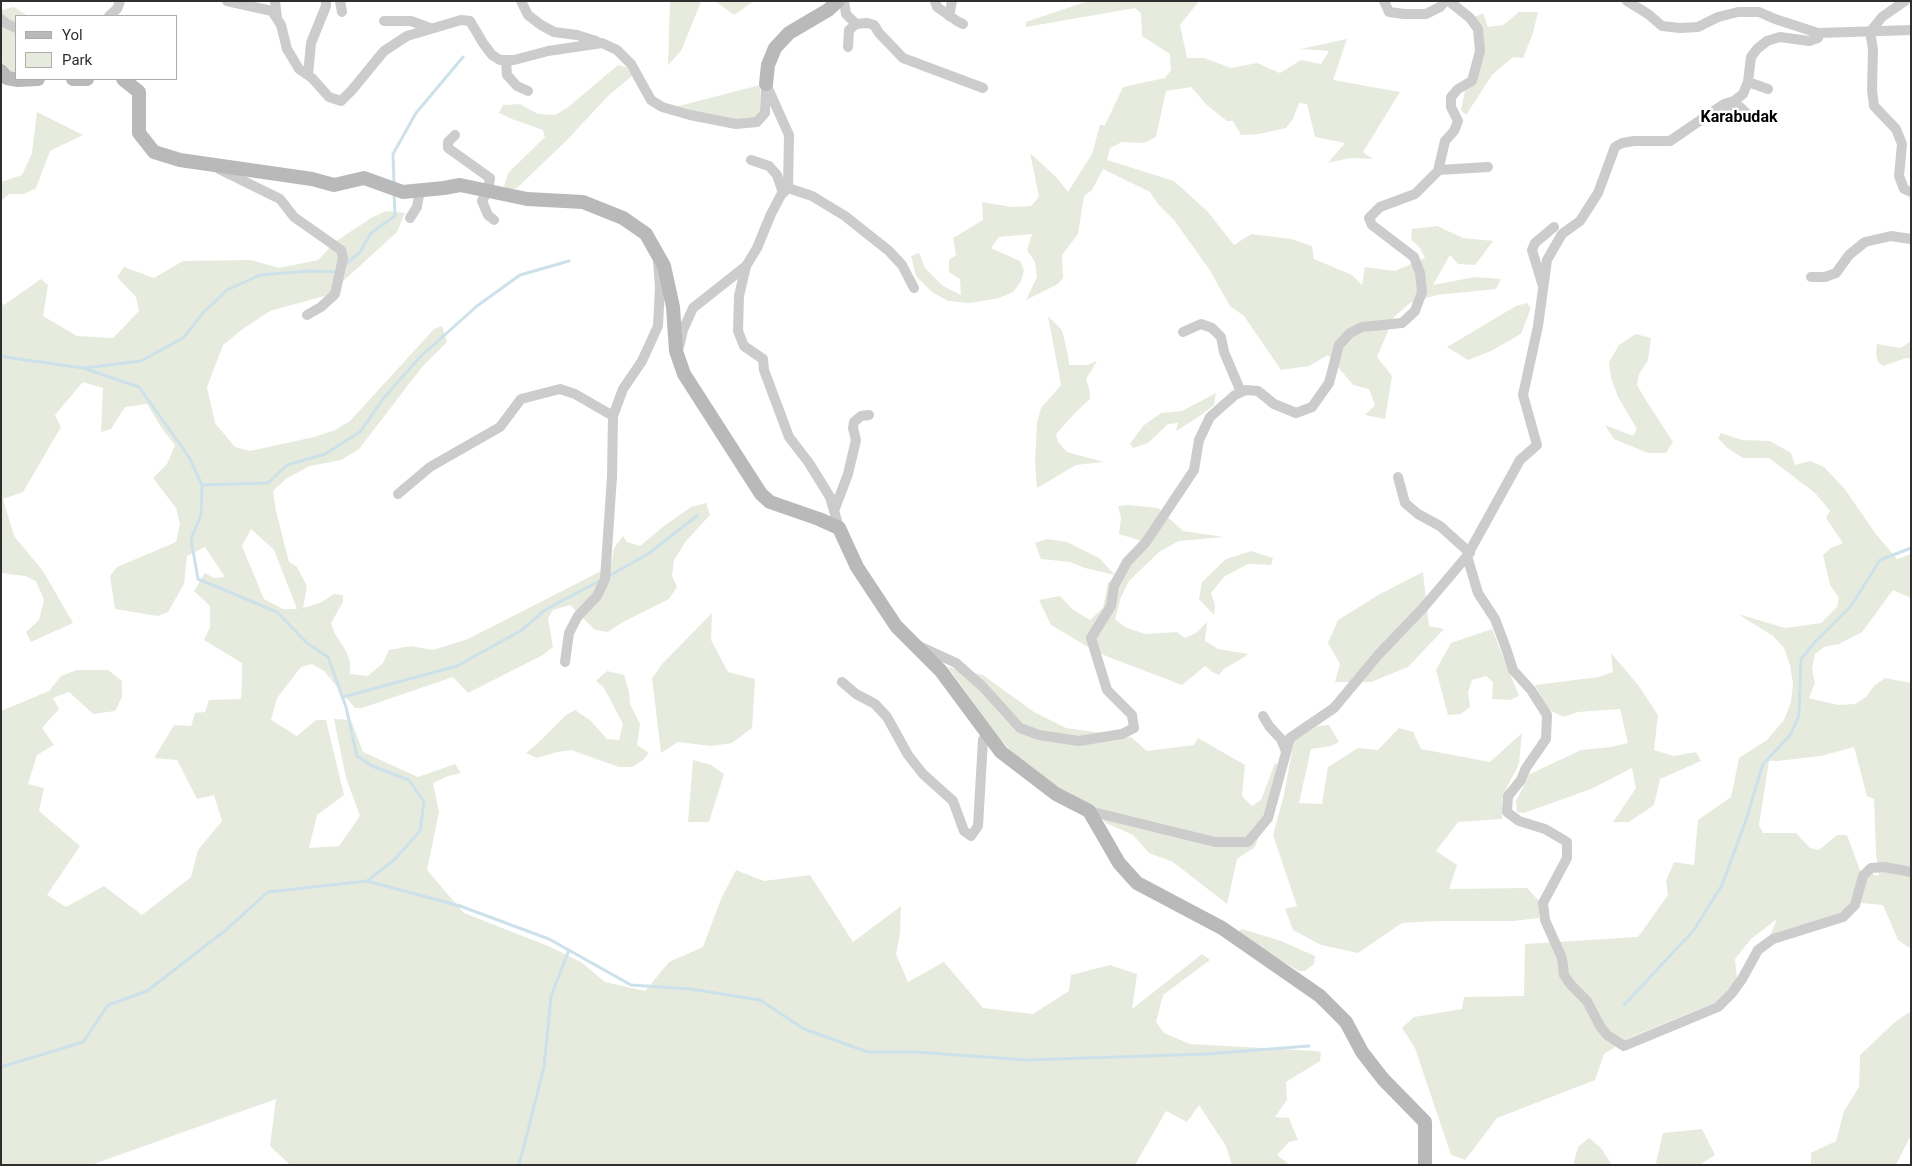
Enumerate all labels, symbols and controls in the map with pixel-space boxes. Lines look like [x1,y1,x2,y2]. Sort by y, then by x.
legend [15,15,178,80]
text: Yol [62,26,83,44]
text: Park [62,51,92,69]
district label: Karabudak [1701,108,1777,128]

